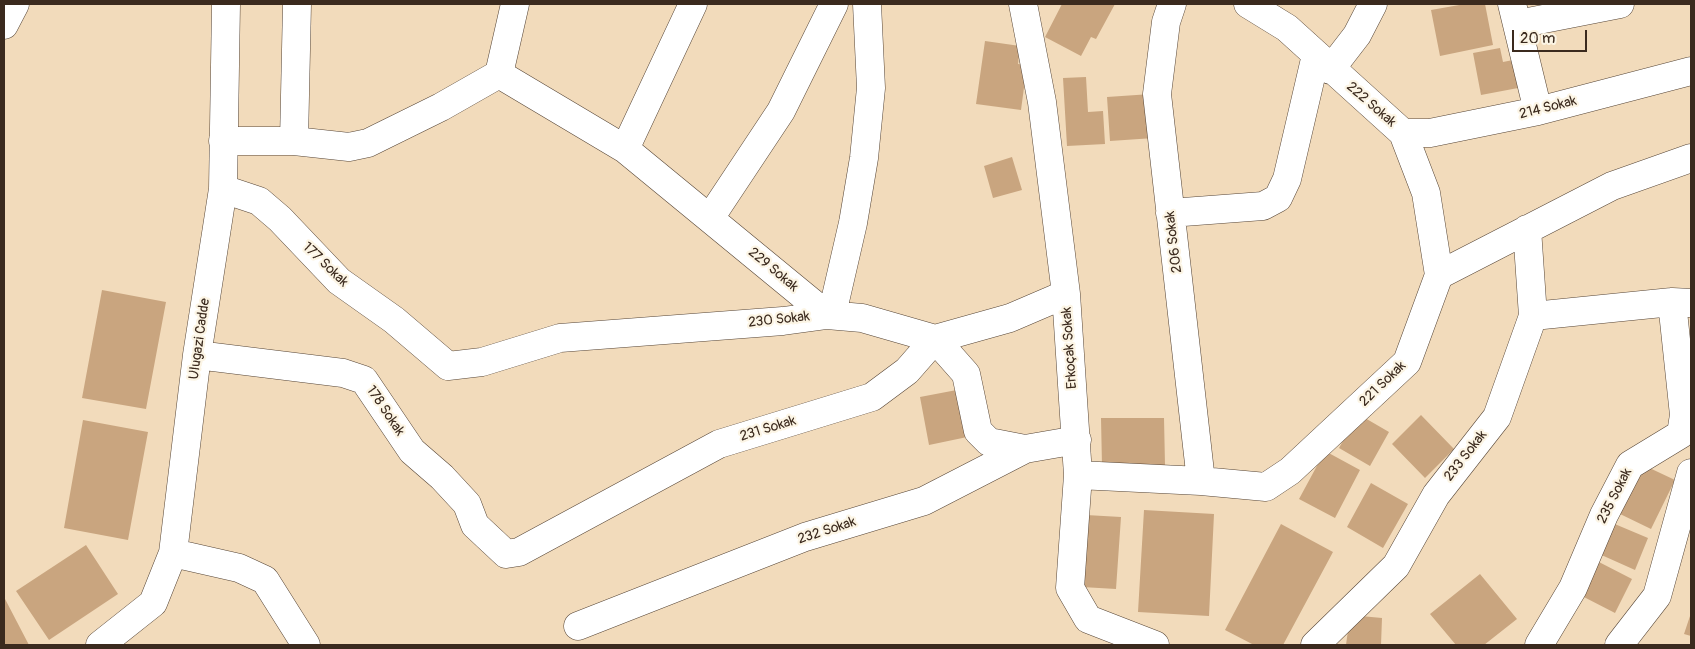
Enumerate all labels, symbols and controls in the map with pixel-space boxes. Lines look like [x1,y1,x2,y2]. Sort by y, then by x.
scale bar [1515,20,1590,52]
text: 20 m [1520,29,1555,48]
street label: 222 Sokak [1343,79,1399,131]
street label: 214 Sokak [1518,93,1578,123]
street label: 206 Sokak [1162,210,1186,274]
street label: 177 Sokak [299,239,351,291]
street label: 229 Sokak [745,244,801,296]
street label: Ulugazi Cadde [186,297,214,381]
street label: Erkoçak Sokak [1059,306,1081,390]
street label: 230 Sokak [747,308,811,332]
street label: 221 Sokak [1356,358,1410,410]
street label: 178 Sokak [362,383,408,439]
street label: 231 Sokak [738,413,798,445]
street label: 233 Sokak [1441,427,1491,485]
street label: 235 Sokak [1594,466,1636,526]
street label: 232 Sokak [796,514,858,548]

